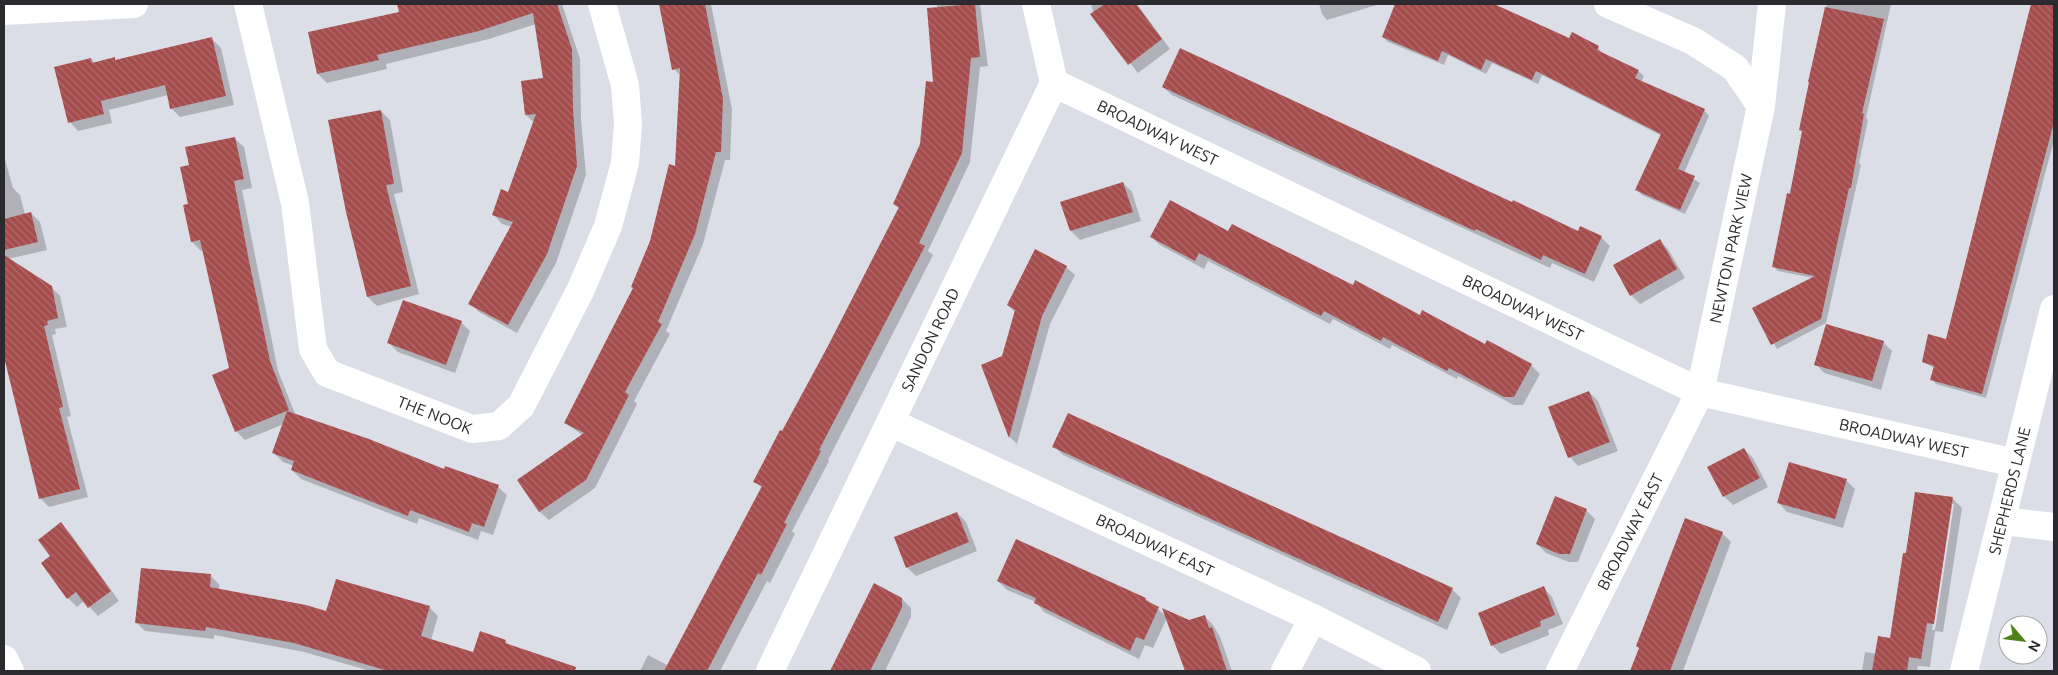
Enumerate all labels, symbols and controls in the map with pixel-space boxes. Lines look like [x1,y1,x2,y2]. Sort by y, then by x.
street label: BROADWAY WEST [1094,96,1221,169]
street label: NEWTON PARK VIEW [1706,172,1755,325]
street label: BROADWAY WEST [1460,271,1587,344]
street label: SANDON ROAD [897,285,963,394]
street label: THE NOOK [395,392,475,437]
street label: BROADWAY WEST [1838,415,1970,461]
street label: SHEPHERDS LANE [1985,425,2034,556]
street label: BROADWAY EAST [1593,470,1667,593]
street label: BROADWAY EAST [1093,510,1217,580]
north arrow [1998,615,2048,665]
text: N [2025,638,2044,654]

